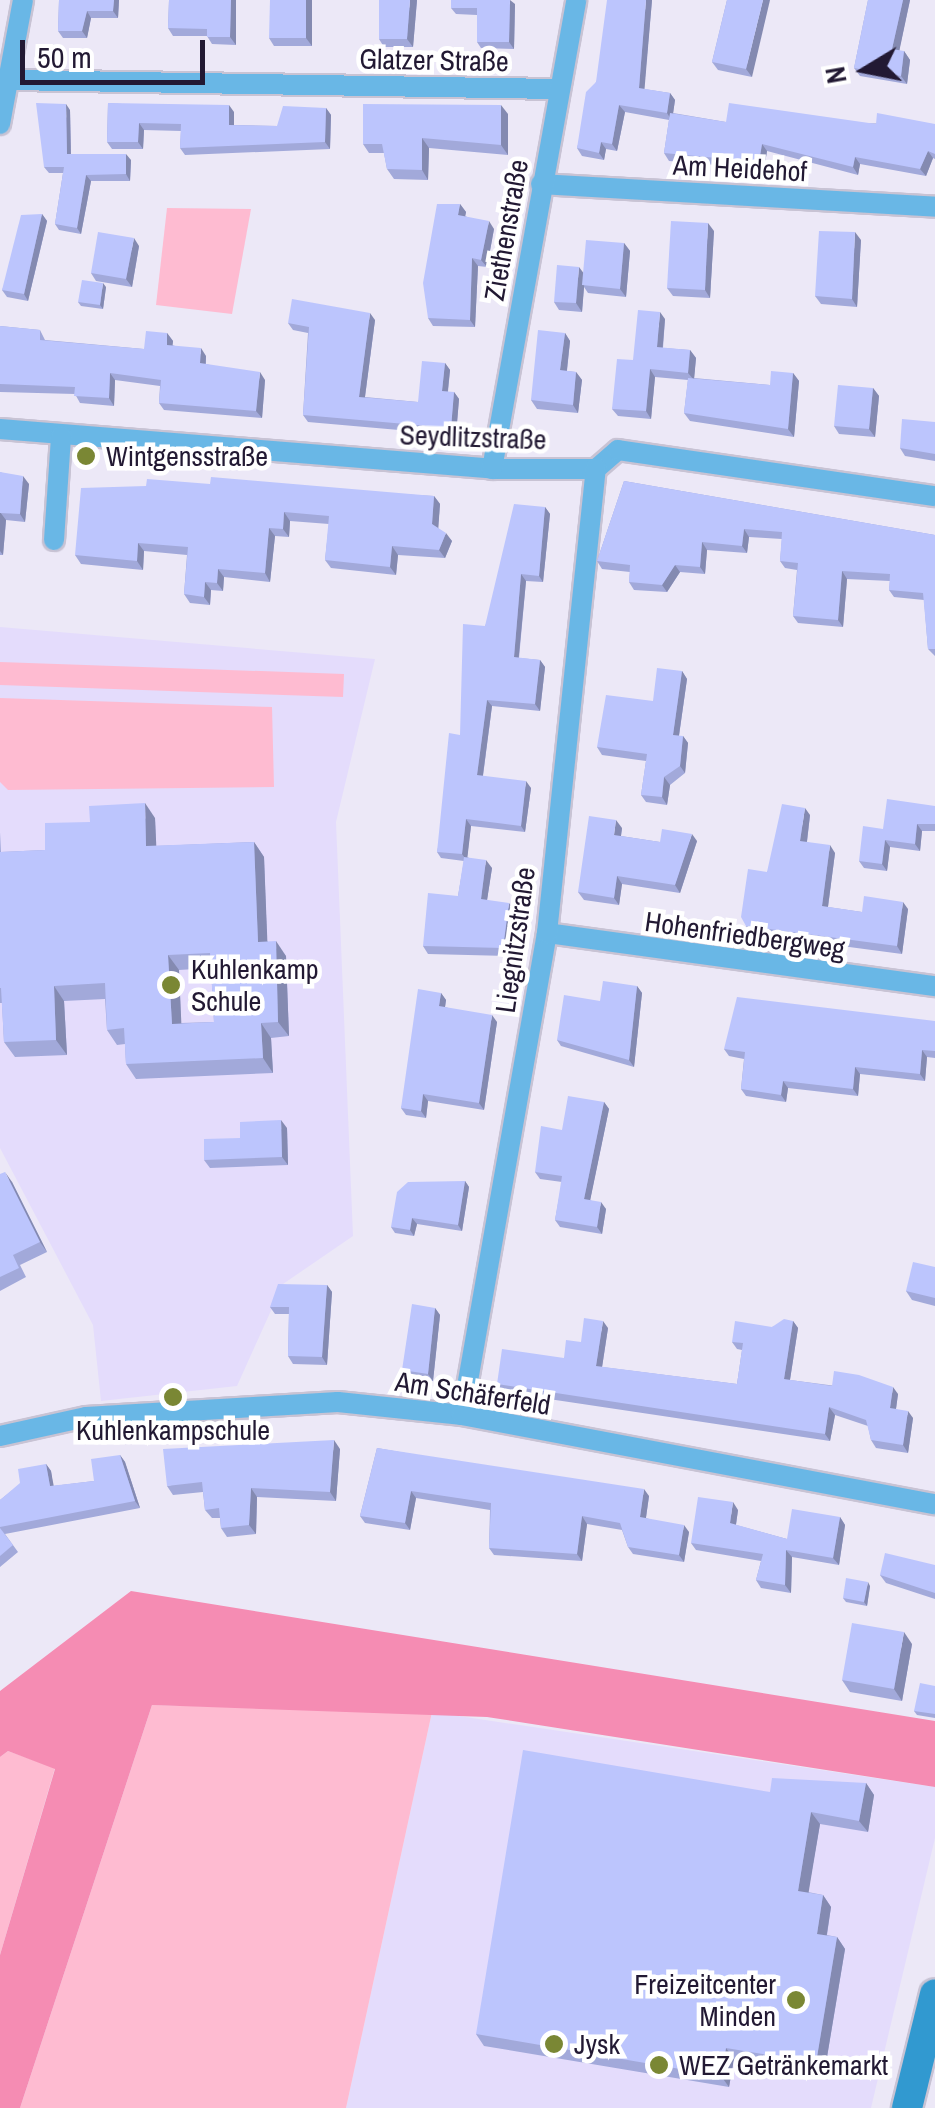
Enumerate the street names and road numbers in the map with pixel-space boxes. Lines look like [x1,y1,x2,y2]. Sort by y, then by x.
street label: Glatzer Straße [359,42,509,78]
street label: Am Heidehof [672,148,808,188]
street label: Ziethenstraße [477,157,535,303]
street label: Seydlitzstraße [399,418,547,456]
street label: Liegnitzstraße [488,865,542,1015]
street label: Hohenfriedbergweg [643,904,847,966]
street label: Am Schäferfeld [393,1364,553,1422]

